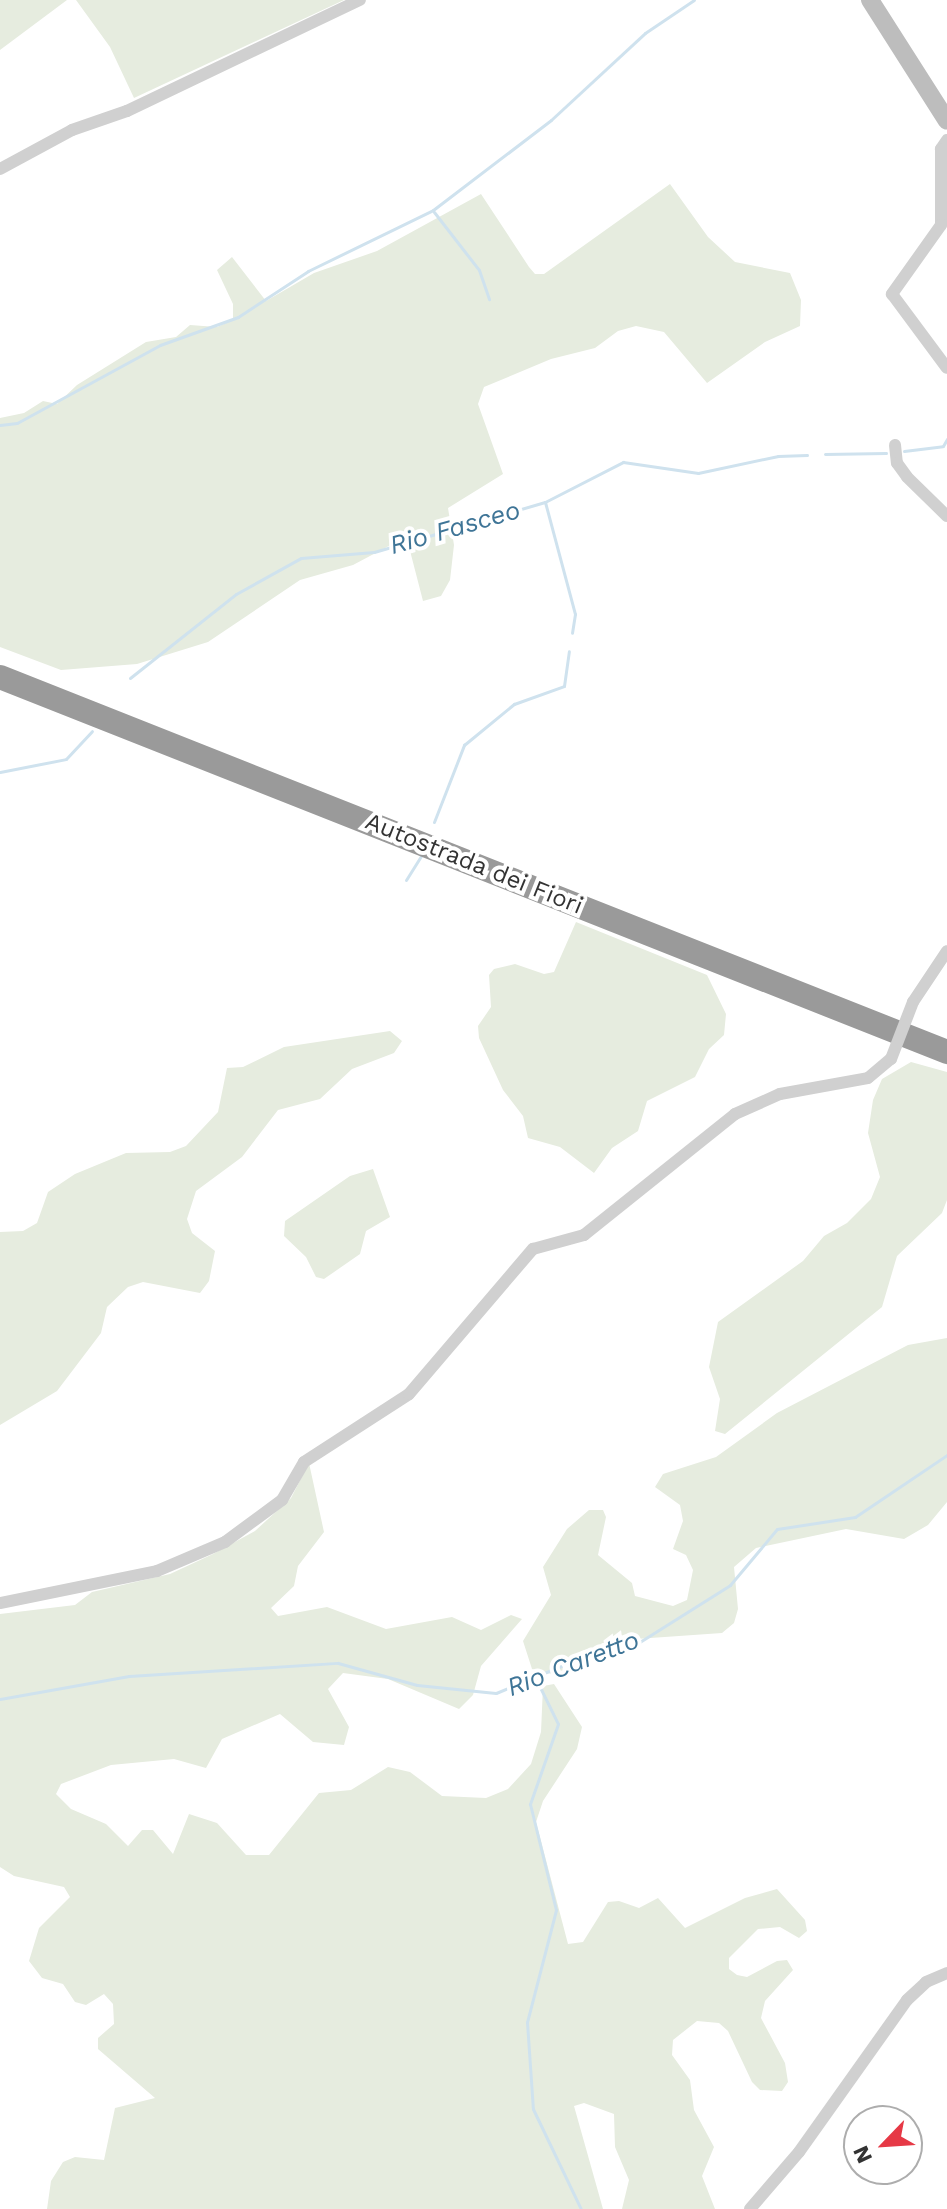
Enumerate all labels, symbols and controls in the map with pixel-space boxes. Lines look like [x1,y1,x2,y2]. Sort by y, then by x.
water label: Rio Fasceo [386,494,524,562]
street label: Autostrada dei Fiori [361,807,587,921]
water label: Rio Caretto [502,1624,644,1704]
north arrow [843,2105,923,2185]
text: N [848,2142,877,2167]

